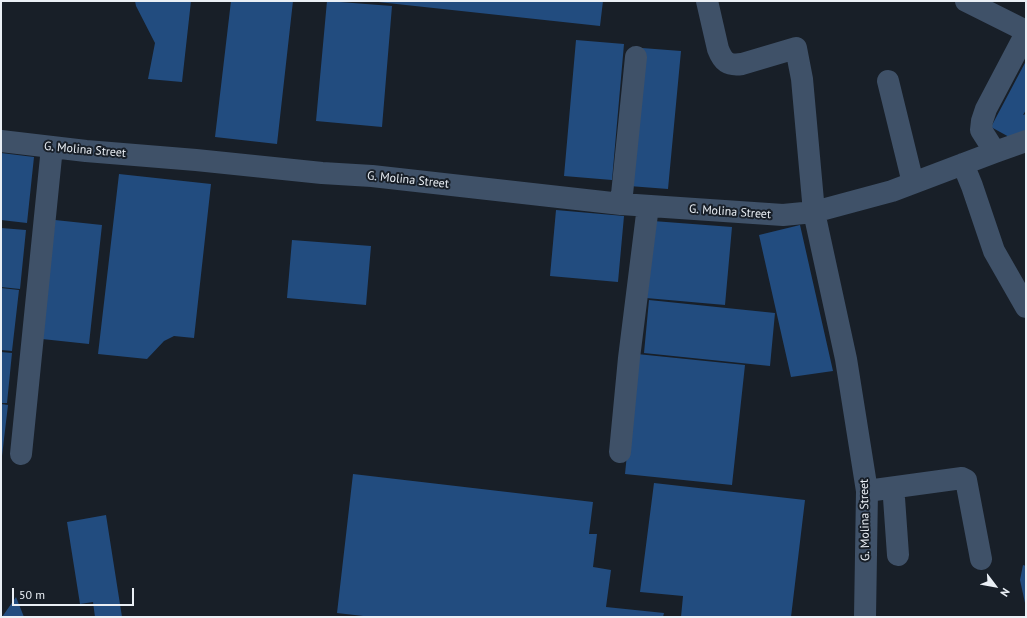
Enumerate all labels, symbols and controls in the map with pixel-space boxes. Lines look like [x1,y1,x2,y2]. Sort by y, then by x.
street label: G. Molina Street [43,139,127,161]
street label: G. Molina Street [366,169,450,191]
street label: G. Molina Street [689,202,771,222]
street label: G. Molina Street [857,479,873,561]
north arrow [975,566,1015,606]
scale bar [14,580,136,606]
text: N [997,586,1013,599]
text: 50 m [19,587,45,602]

